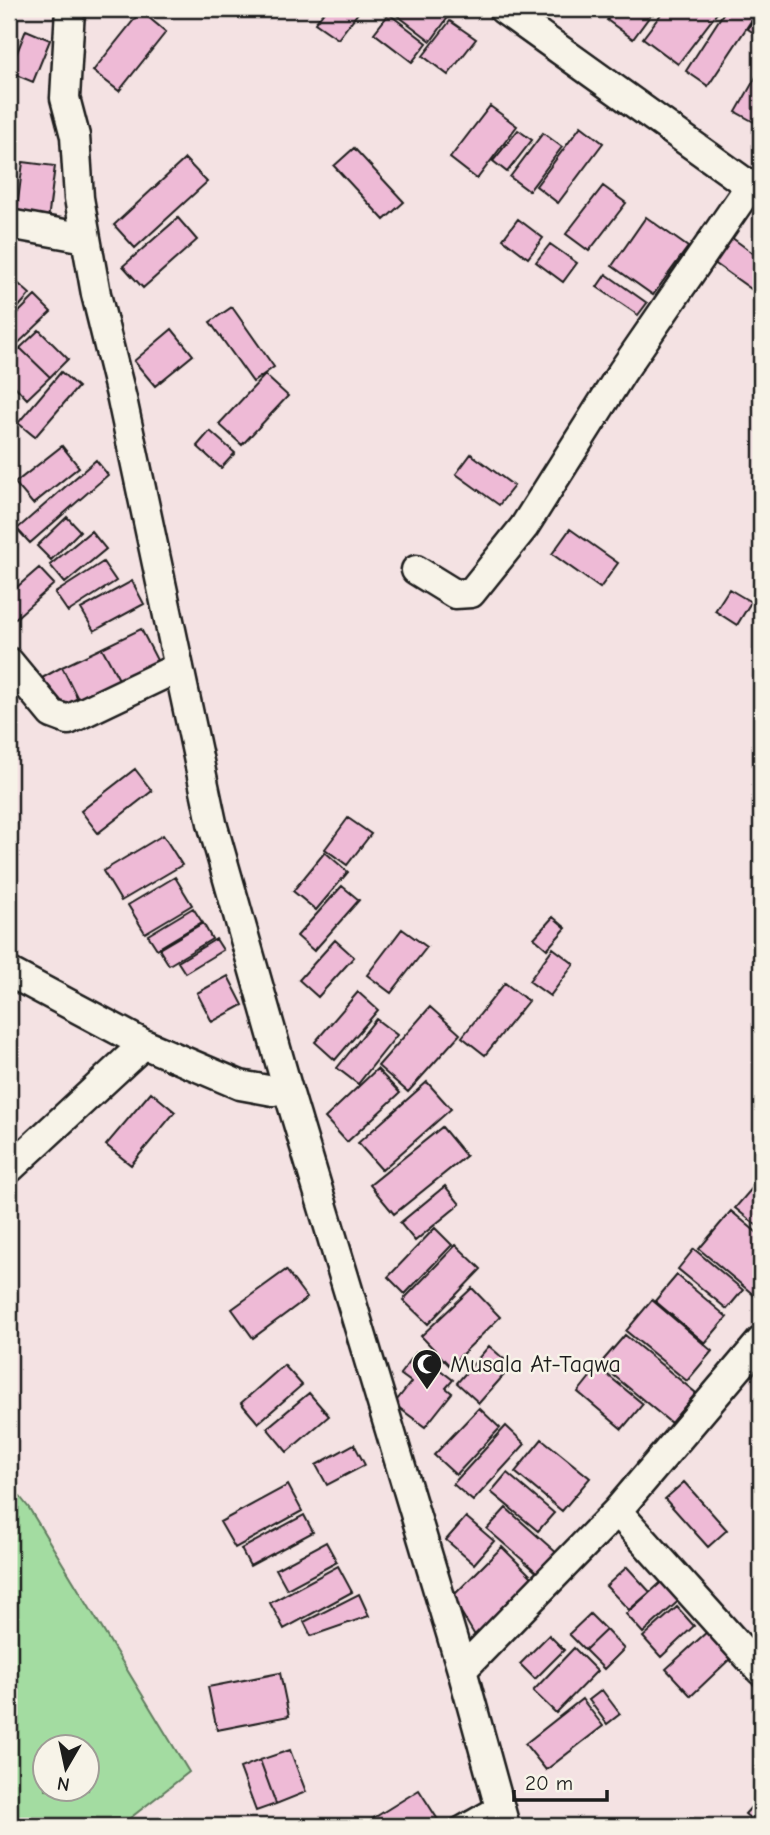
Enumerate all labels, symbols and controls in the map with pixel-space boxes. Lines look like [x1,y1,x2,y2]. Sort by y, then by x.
mosque icon: Musala At-Taqwa [410,1347,444,1391]
place label: Musala At-Taqwa [450,1350,621,1378]
north arrow [32,1734,102,1804]
scale bar [514,1758,607,1802]
text: 20 m [525,1771,573,1795]
text: N [56,1772,71,1796]

